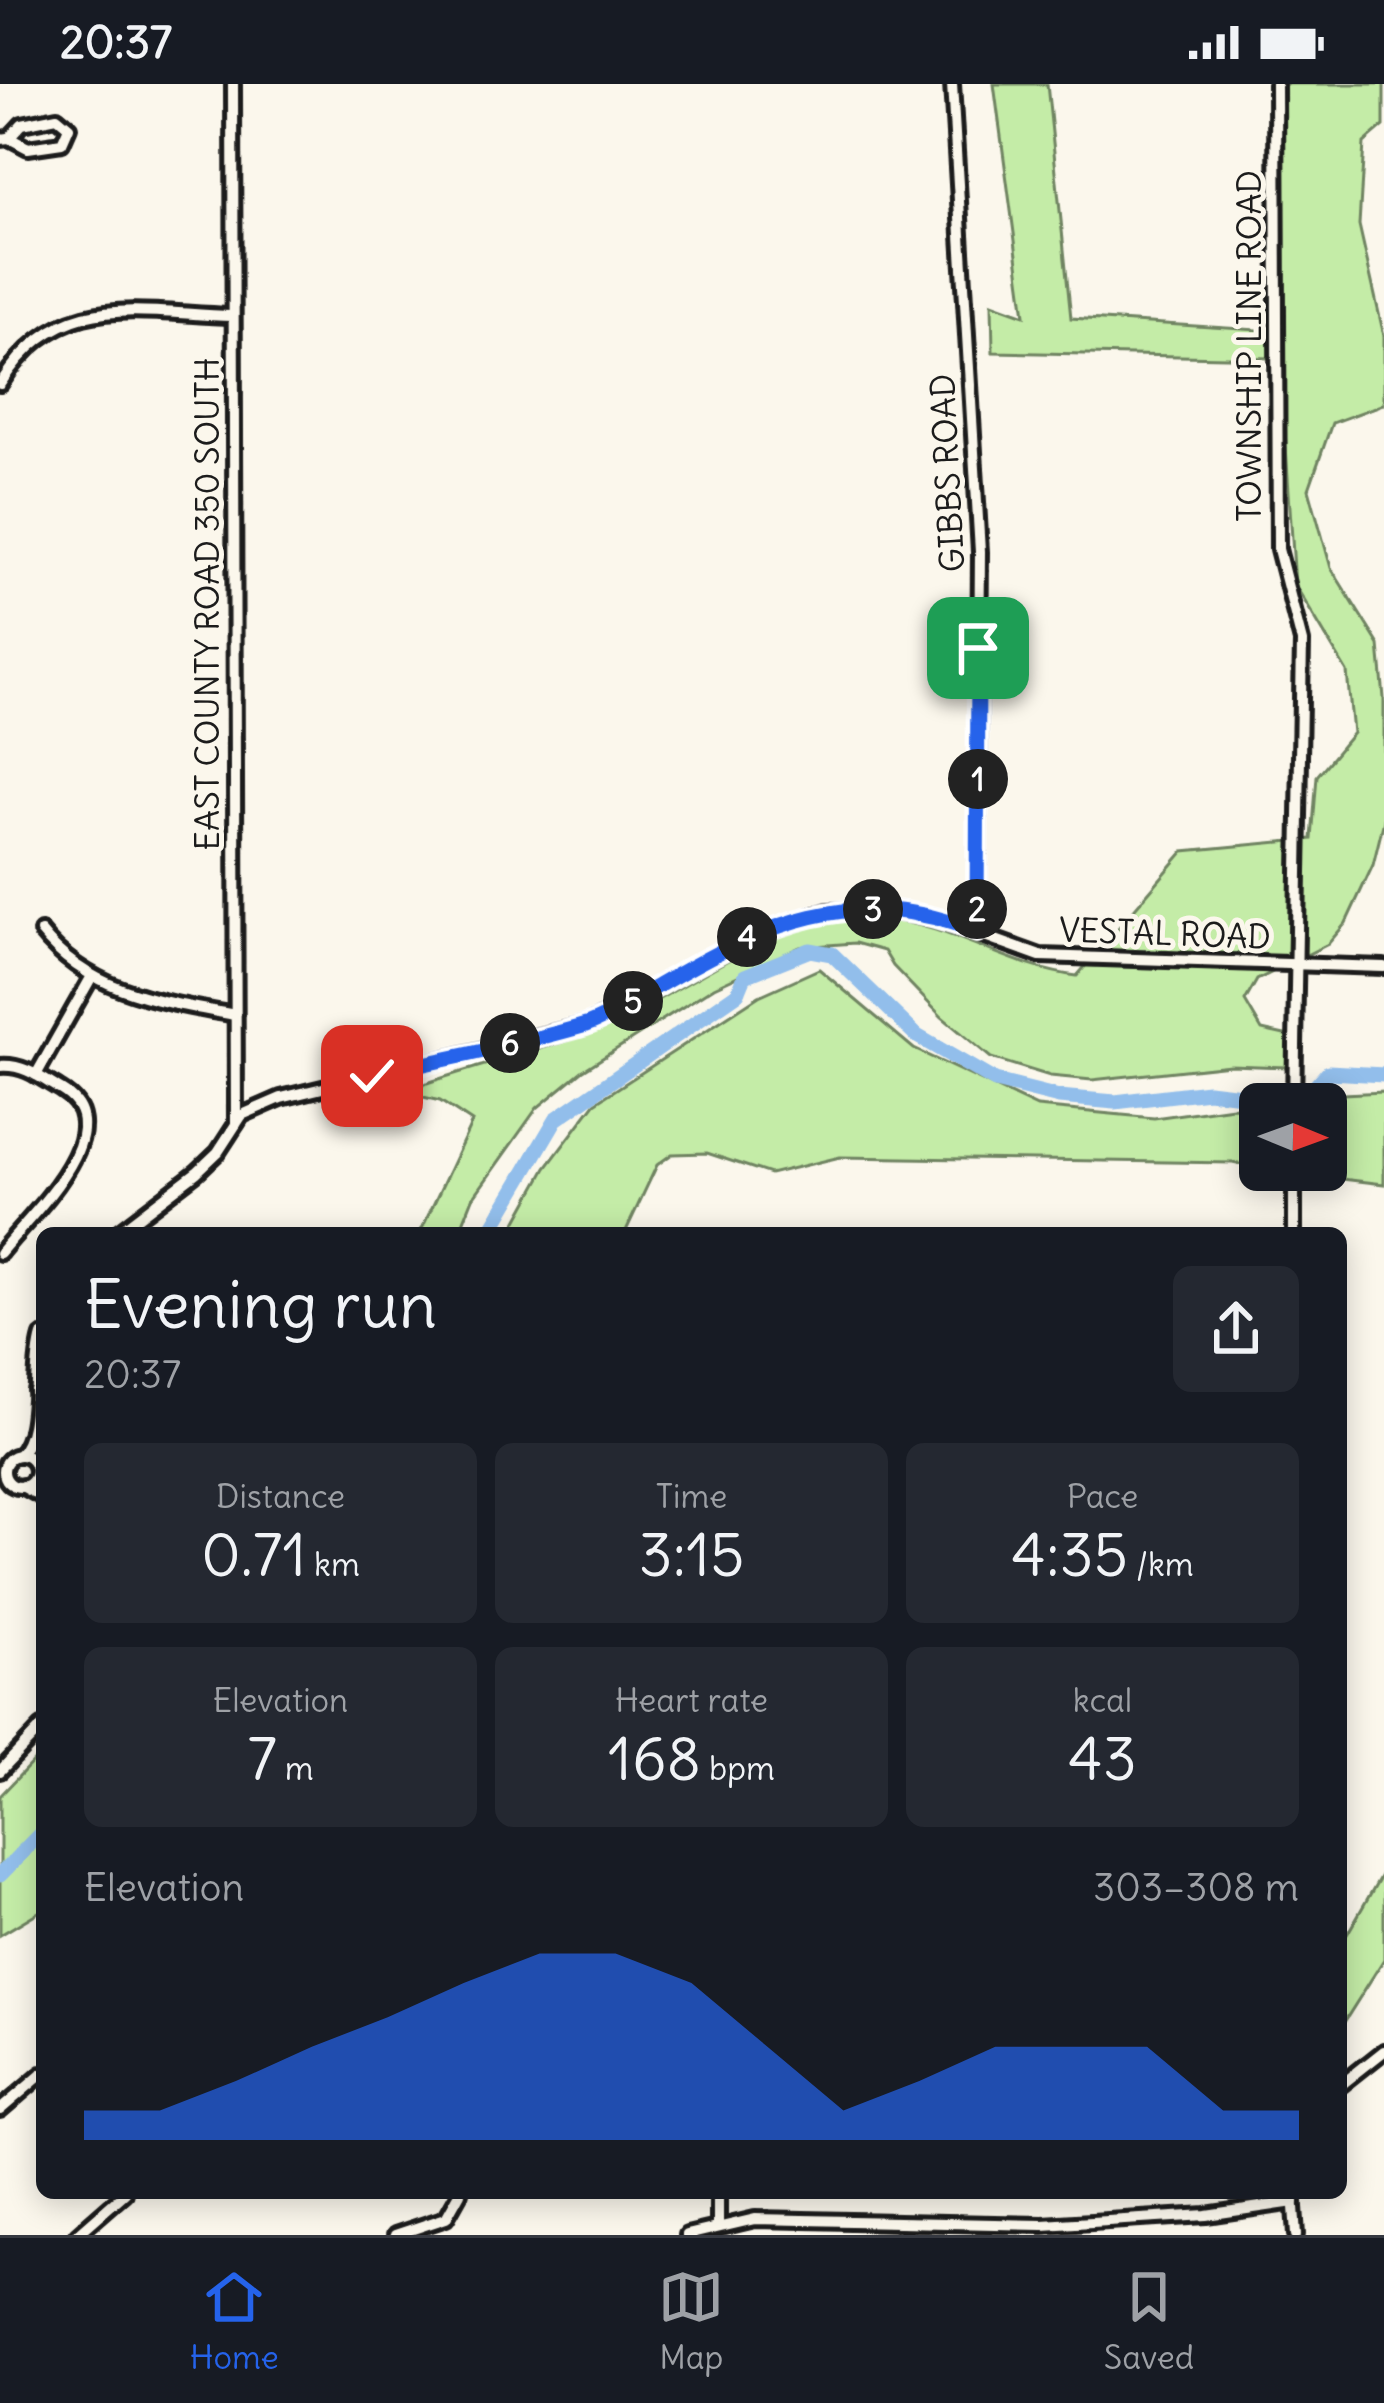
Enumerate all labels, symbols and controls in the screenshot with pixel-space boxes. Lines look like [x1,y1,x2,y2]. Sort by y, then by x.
text: 20:37 [60,14,172,70]
street label: TOWNSHIP LINE ROAD [1228,170,1270,522]
street label: EAST COUNTY ROAD 350 SOUTH [186,358,228,850]
street label: GIBBS ROAD [921,373,973,573]
pin [927,597,1029,699]
icon: arrive [945,615,1011,681]
pin: 1 [948,749,1008,809]
text: 1 [971,758,985,800]
pin: 3 [843,879,903,939]
pin: 2 [947,879,1007,939]
text: 3 [864,888,882,930]
text: 2 [968,888,986,930]
pin: 4 [717,907,777,967]
street label: VESTAL ROAD [1058,908,1272,958]
text: 4 [737,916,757,958]
pin: 5 [603,971,663,1031]
text: 5 [624,980,642,1022]
pin: 6 [480,1013,540,1073]
text: 6 [500,1022,520,1064]
pin [321,1025,423,1127]
icon: check [339,1043,405,1109]
north arrow [1239,1083,1347,1191]
map controls [1239,1083,1347,1191]
text: Evening run [84,1263,437,1346]
button: share [1173,1266,1299,1392]
text: 20:37 [84,1350,181,1399]
text: Distance [216,1475,345,1517]
text: Time [656,1475,727,1517]
text: Pace [1067,1475,1138,1517]
text: 0.71 [201,1517,306,1592]
text: 3:15 [639,1517,744,1592]
text: 4:35 [1011,1517,1128,1592]
text: km [306,1543,360,1585]
text: /km [1128,1543,1194,1585]
text: Elevation [213,1679,348,1721]
text: Heart rate [615,1679,768,1721]
text: kcal [1073,1679,1132,1721]
text: 7 [247,1721,277,1796]
text: 168 [608,1721,701,1796]
text: 43 [1068,1721,1137,1796]
text: m [277,1747,314,1789]
text: bpm [701,1747,775,1789]
text: Elevation [84,1863,244,1912]
text: 303–308 m [1093,1863,1299,1912]
tab: Home [190,2264,279,2378]
tab: Map [658,2264,724,2378]
tab: Saved [1104,2264,1194,2378]

